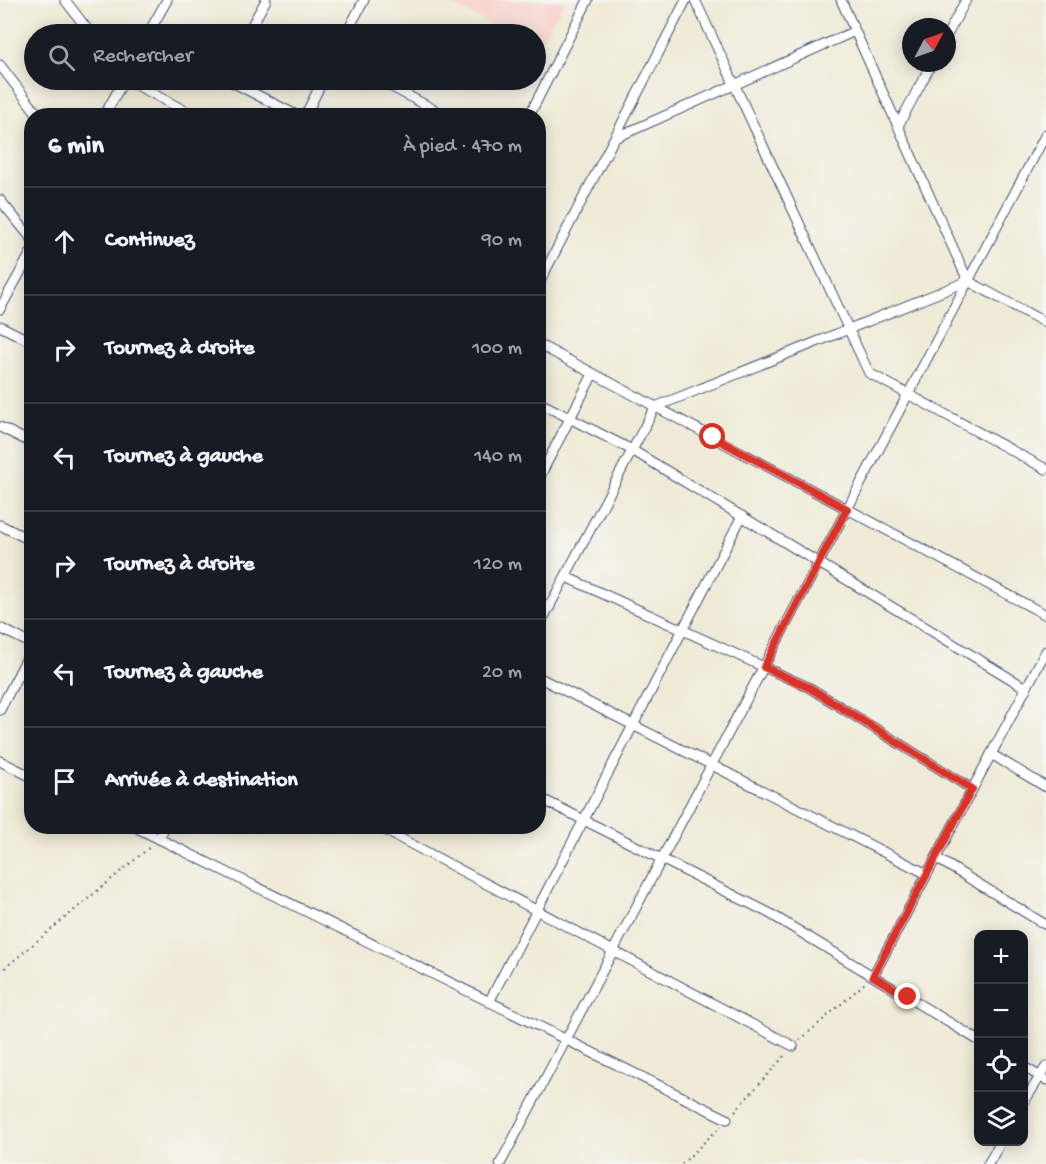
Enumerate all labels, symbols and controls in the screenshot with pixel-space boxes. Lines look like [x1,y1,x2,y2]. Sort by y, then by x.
north arrow [902,18,956,72]
search box [24,24,546,90]
icon: search [45,41,78,74]
text: Rechercher [93,44,193,70]
text: 6 min [48,132,104,163]
text: À pied · 470 m [403,136,522,159]
icon: ahead [48,225,81,258]
text: Continuez [105,228,194,254]
text: 90 m [482,230,522,253]
icon: right [48,333,81,366]
text: Tournez à droite [105,336,254,362]
text: 100 m [472,338,522,361]
route start [699,423,725,449]
icon: left [48,441,81,474]
text: Tournez à gauche [105,444,263,470]
text: 140 m [474,446,522,469]
icon: right [48,549,81,582]
text: Tournez à droite [105,552,254,578]
text: 120 m [474,554,522,577]
icon: left [48,657,81,690]
text: Tournez à gauche [105,660,263,686]
text: 20 m [482,662,522,685]
icon: arrive [48,765,81,798]
text: Arrivée à destination [105,768,298,794]
map controls [974,930,1028,1146]
button: + [974,930,1028,984]
route end [894,983,920,1009]
button: − [974,984,1028,1038]
button: locate [974,1038,1028,1092]
button: layers [974,1092,1028,1146]

